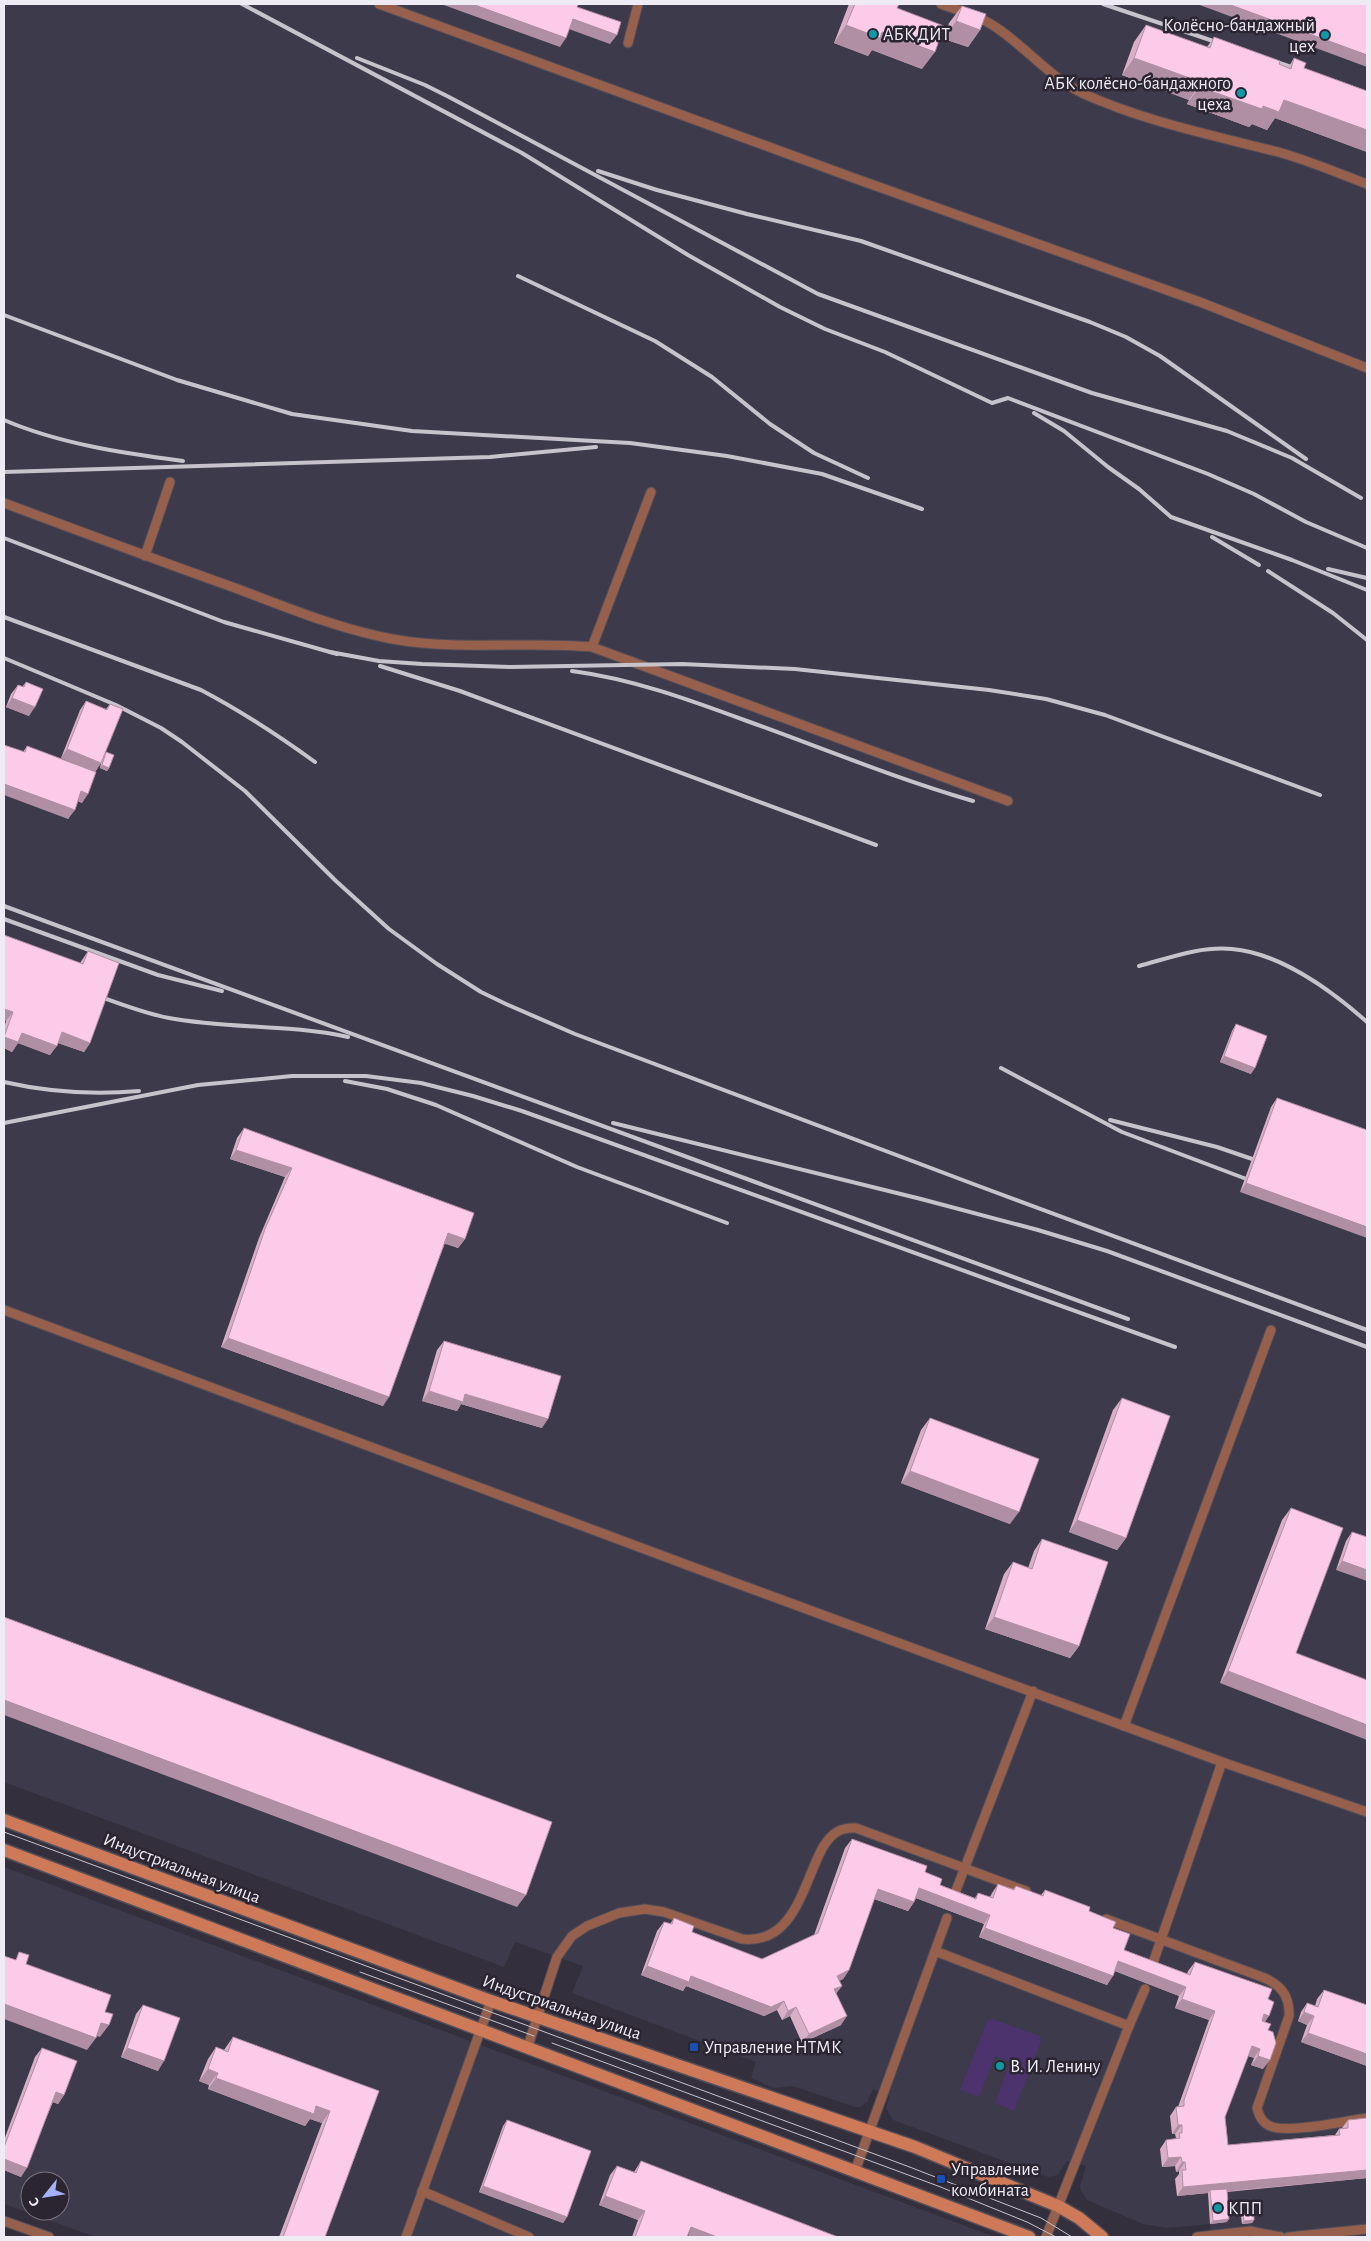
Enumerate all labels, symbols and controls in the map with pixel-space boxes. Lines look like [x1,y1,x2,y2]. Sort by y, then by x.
place label: Колёсно-бандажный цех [1163,16,1315,56]
place label: АБК ДИТ [883,26,951,44]
marker: АБК ДИТ [867,28,879,40]
marker: Колёсно-бандажный цех [1319,29,1331,41]
place label: АБК колёсно-бандажного цеха [1044,74,1231,114]
marker: АБК колёсно-бандажного цеха [1235,87,1247,99]
street label: Индустриальная улица [101,1831,263,1907]
street label: Индустриальная улица [480,1972,643,2044]
place label: Управление НТМК [704,2039,842,2057]
marker: Управление НТМК [688,2041,700,2053]
place label: В. И. Ленину [1010,2058,1101,2076]
marker: В. И. Ленину [994,2060,1006,2072]
place label: Управление комбината [951,2161,1039,2200]
north arrow [20,2171,70,2221]
marker: Управление комбината [935,2173,947,2185]
text: С [26,2195,43,2209]
place label: КПП [1228,2200,1262,2218]
marker: КПП [1212,2202,1224,2214]

